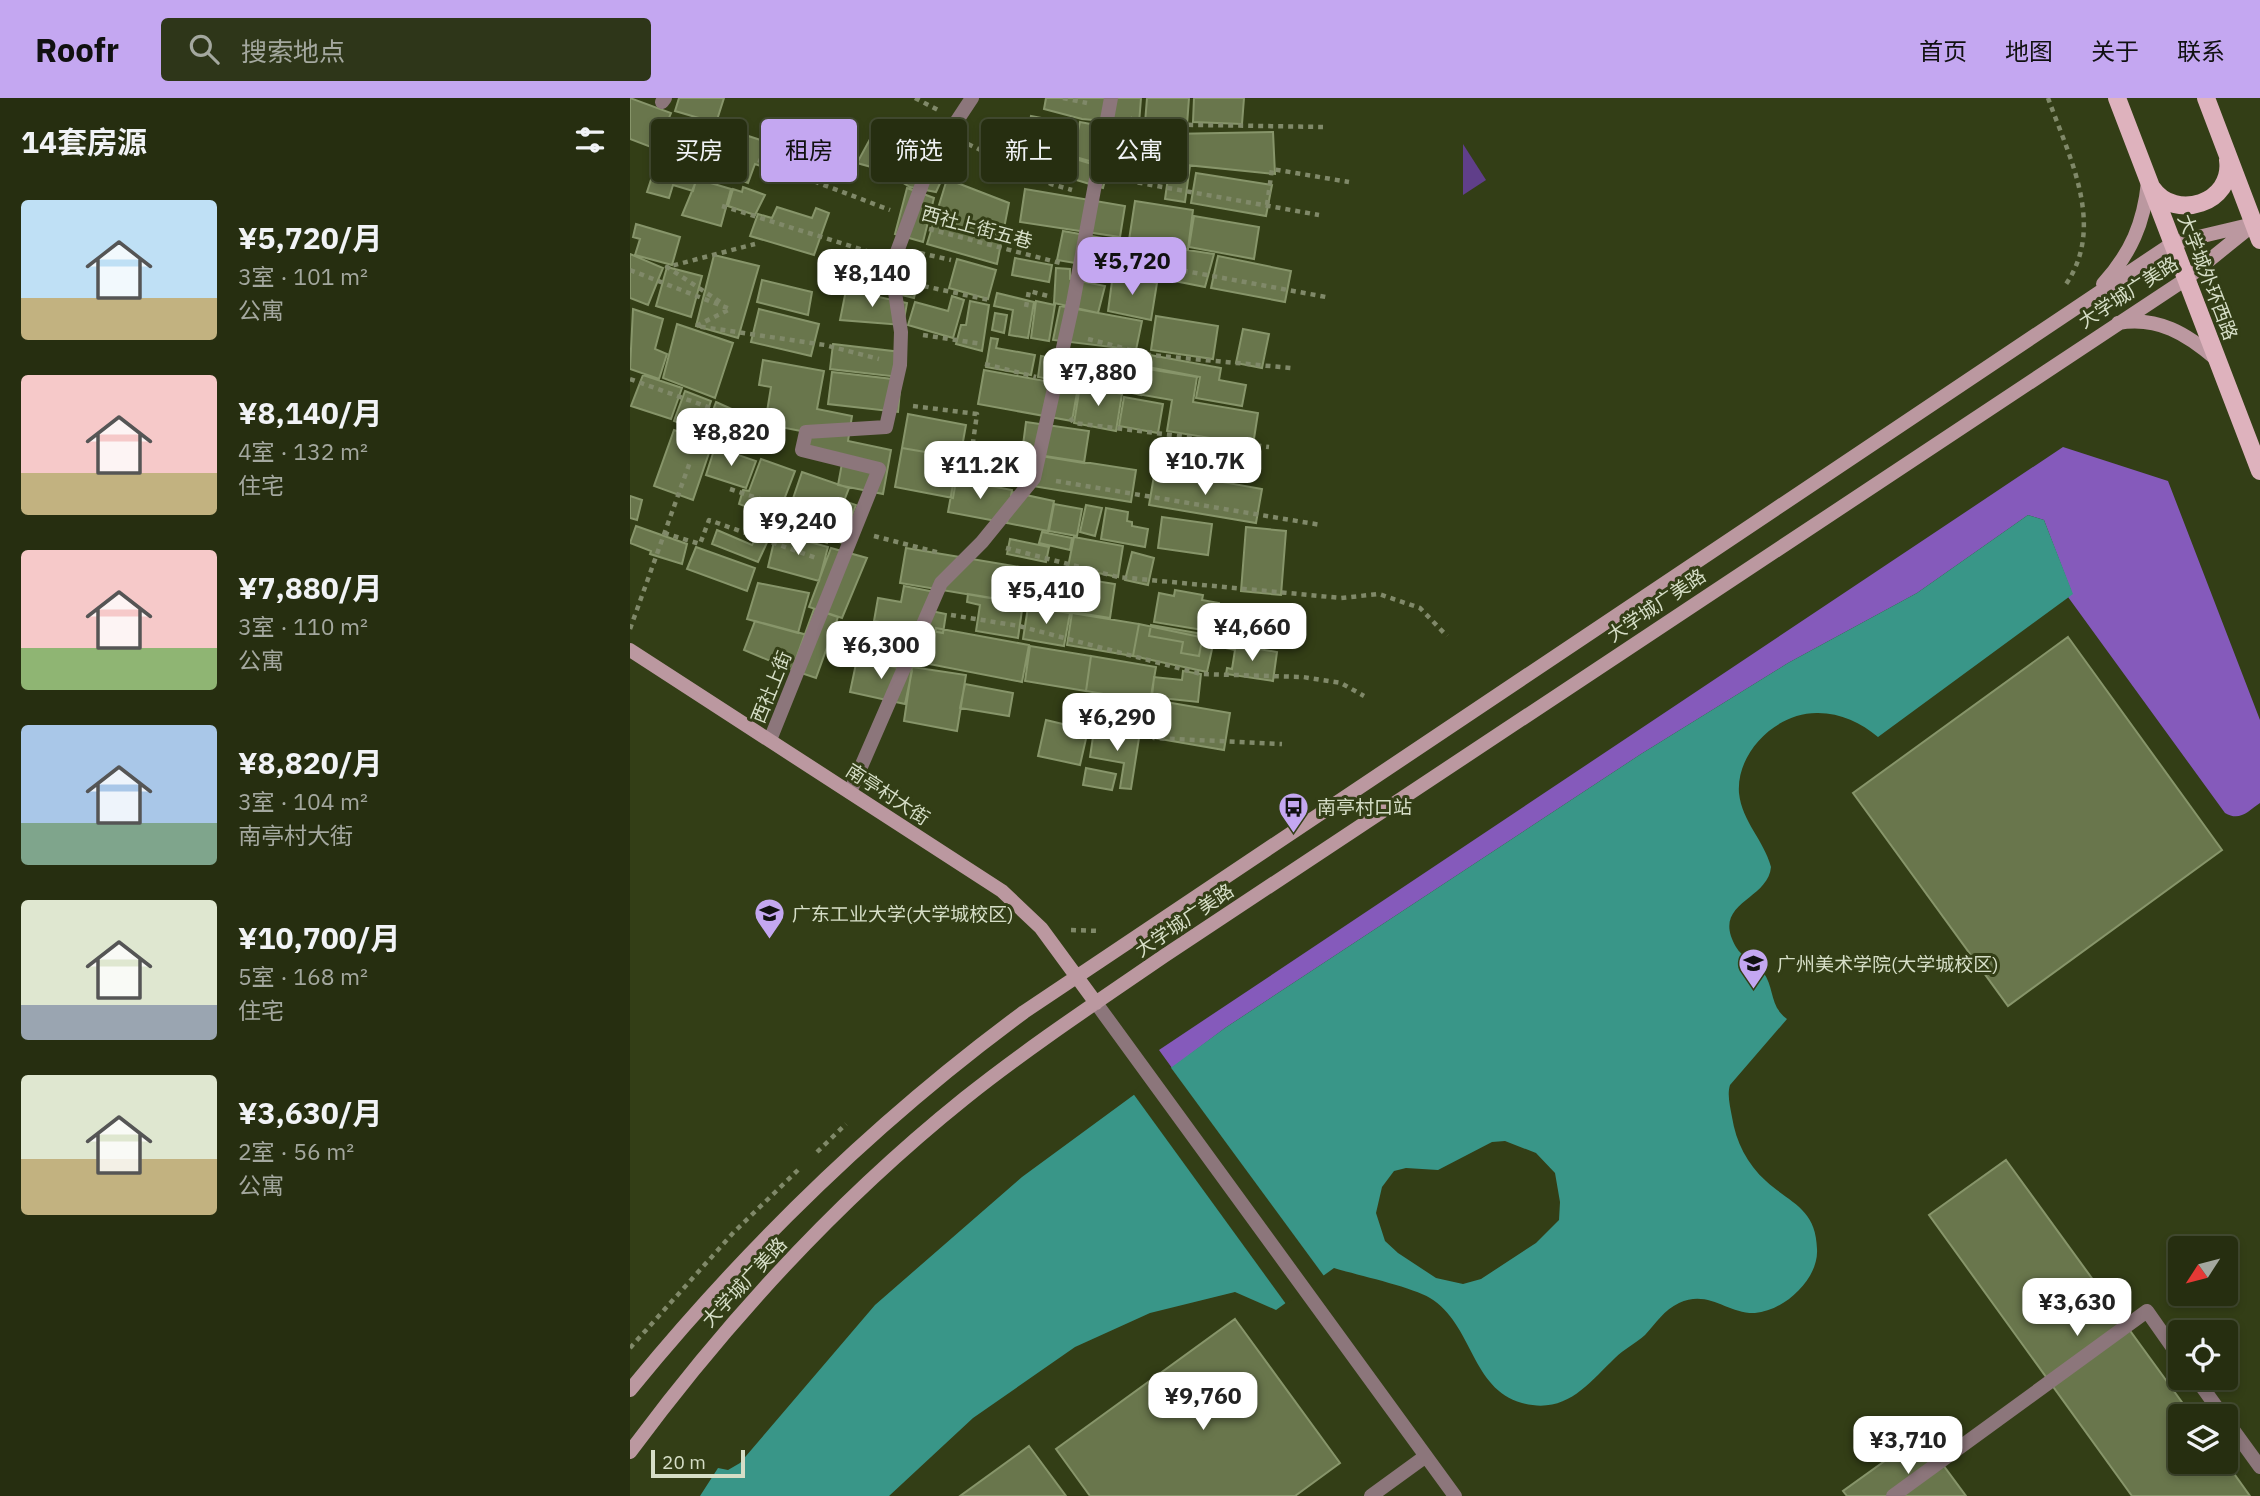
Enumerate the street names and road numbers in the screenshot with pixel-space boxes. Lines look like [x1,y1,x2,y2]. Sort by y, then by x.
street label: 西社上街五巷 [919,201,1035,253]
street label: 大学城外环西路 [2173,211,2243,343]
street label: 大学城广美路 [2074,251,2182,333]
street label: 大学城广美路 [1602,563,1710,647]
street label: 西社上街 [746,647,796,727]
street label: 南亭村大街 [842,758,934,830]
street label: 大学城广美路 [1130,878,1238,962]
street label: 大学城广美路 [696,1232,792,1332]

